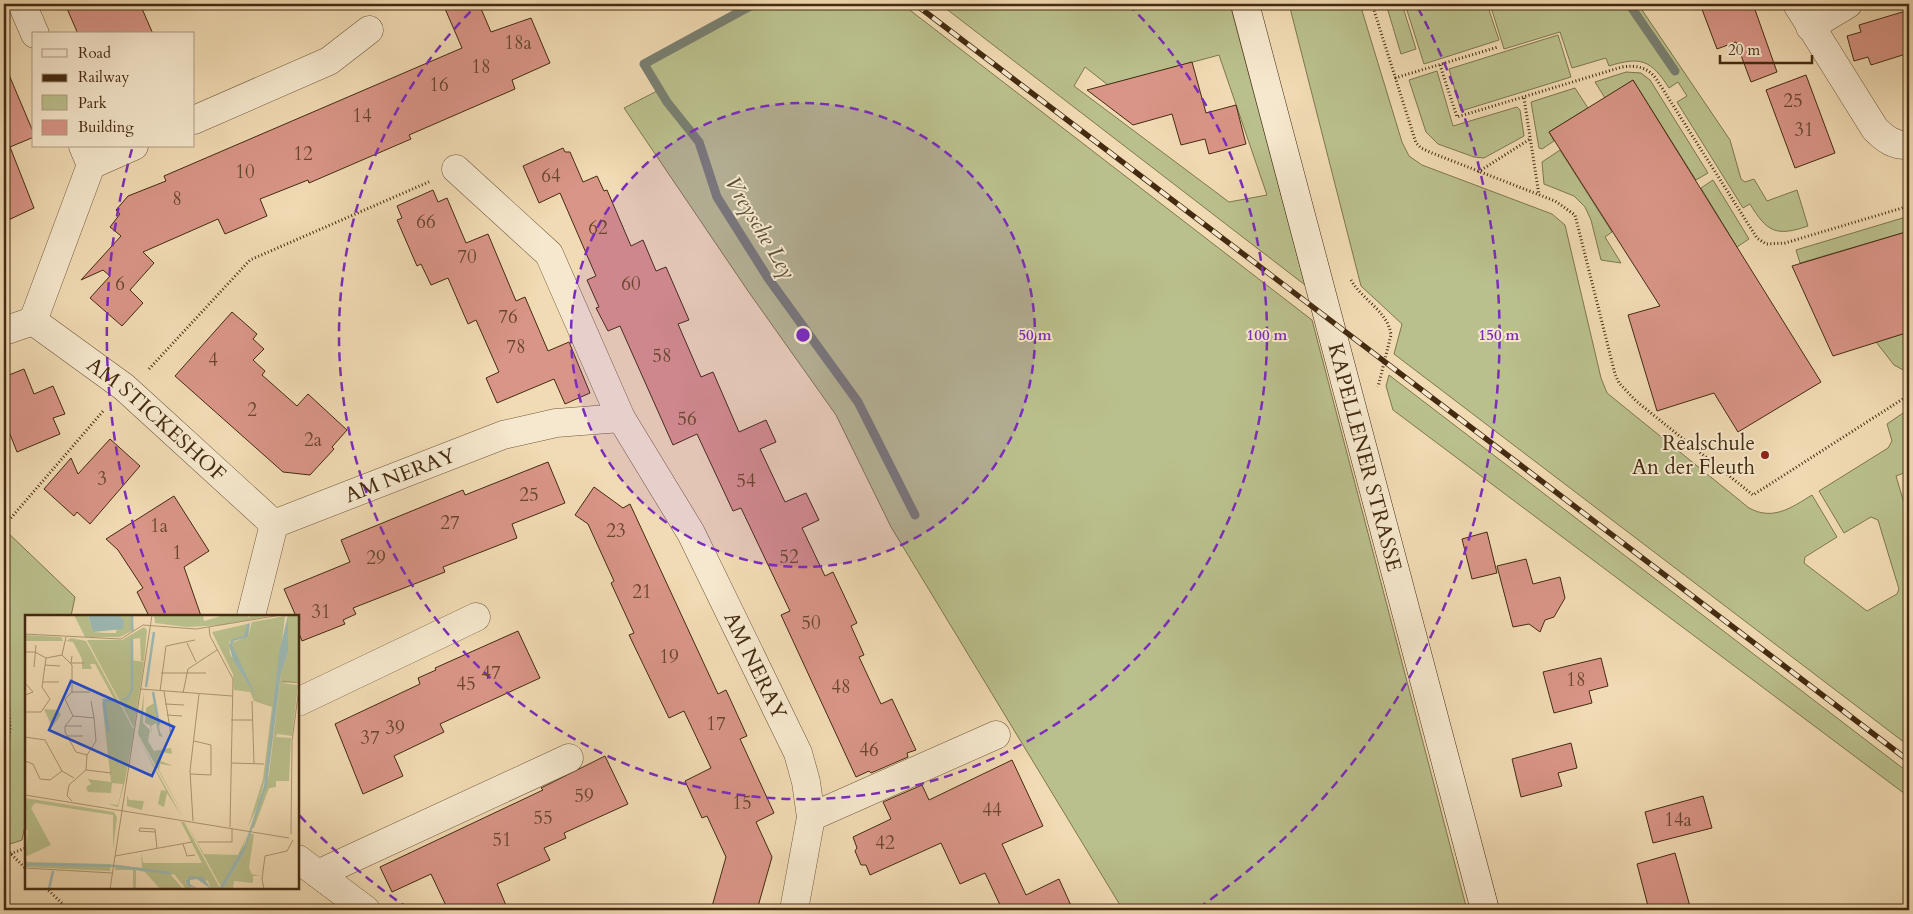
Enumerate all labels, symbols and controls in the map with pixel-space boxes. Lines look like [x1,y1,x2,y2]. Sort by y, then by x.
house number: 18a [504,30,532,56]
legend [32,32,195,148]
scale bar [1720,32,1813,64]
text: 20 m [1728,40,1760,60]
text: Road [78,43,111,63]
house number: 18 [471,54,491,80]
text: Railway [78,67,129,87]
house number: 16 [429,72,449,98]
house number: 25 [1783,88,1803,114]
text: Park [78,93,107,113]
house number: 14 [352,103,372,129]
text: Building [78,117,134,137]
house number: 31 [1794,117,1814,143]
house number: 12 [293,141,313,167]
house number: 10 [235,159,255,185]
house number: 64 [541,163,561,189]
water label: Vreysche Ley [718,170,803,285]
house number: 8 [172,186,182,212]
house number: 66 [416,209,436,235]
house number: 62 [588,215,608,241]
house number: 70 [457,244,477,270]
house number: 6 [115,271,125,297]
house number: 60 [621,271,641,297]
house number: 76 [498,304,518,330]
text: 50 m [1018,325,1052,345]
text: 100 m [1247,325,1288,345]
text: 150 m [1479,325,1520,345]
centre of rings [794,326,812,344]
house number: 78 [506,334,526,360]
street label: KAPELLENER STRASSE [1321,340,1409,575]
house number: 58 [652,343,672,369]
house number: 4 [208,347,218,373]
street label: AM STICKESHOF [81,351,232,488]
house number: 2 [247,397,257,423]
house number: 56 [677,406,697,432]
house number: 2a [304,427,322,453]
place label: Realschule An der Fleuth [1632,429,1755,482]
street label: AM NERAY [341,441,460,510]
marker: Realschule An der Fleuth [1759,449,1771,461]
house number: 3 [97,466,107,492]
house number: 54 [736,468,756,494]
house number: 25 [519,482,539,508]
house number: 27 [440,510,460,536]
house number: 1a [150,513,168,539]
house number: 23 [606,518,626,544]
house number: 1 [172,540,182,566]
house number: 52 [779,544,799,570]
house number: 29 [366,545,386,571]
house number: 21 [632,579,652,605]
house number: 31 [311,599,331,625]
street label: AM NERAY [716,607,794,725]
house number: 50 [801,610,821,636]
inset map [25,615,299,889]
house number: 19 [659,644,679,670]
house number: 47 [481,660,501,686]
house number: 18 [1566,667,1586,693]
house number: 45 [456,671,476,697]
house number: 48 [831,674,851,700]
house number: 17 [706,711,726,737]
house number: 39 [385,715,405,741]
house number: 37 [360,725,380,751]
house number: 46 [859,737,879,763]
house number: 59 [574,783,594,809]
house number: 15 [732,790,752,816]
house number: 44 [982,797,1002,823]
house number: 55 [533,805,553,831]
house number: 14a [1664,807,1692,833]
house number: 51 [492,827,512,853]
house number: 42 [875,830,895,856]

